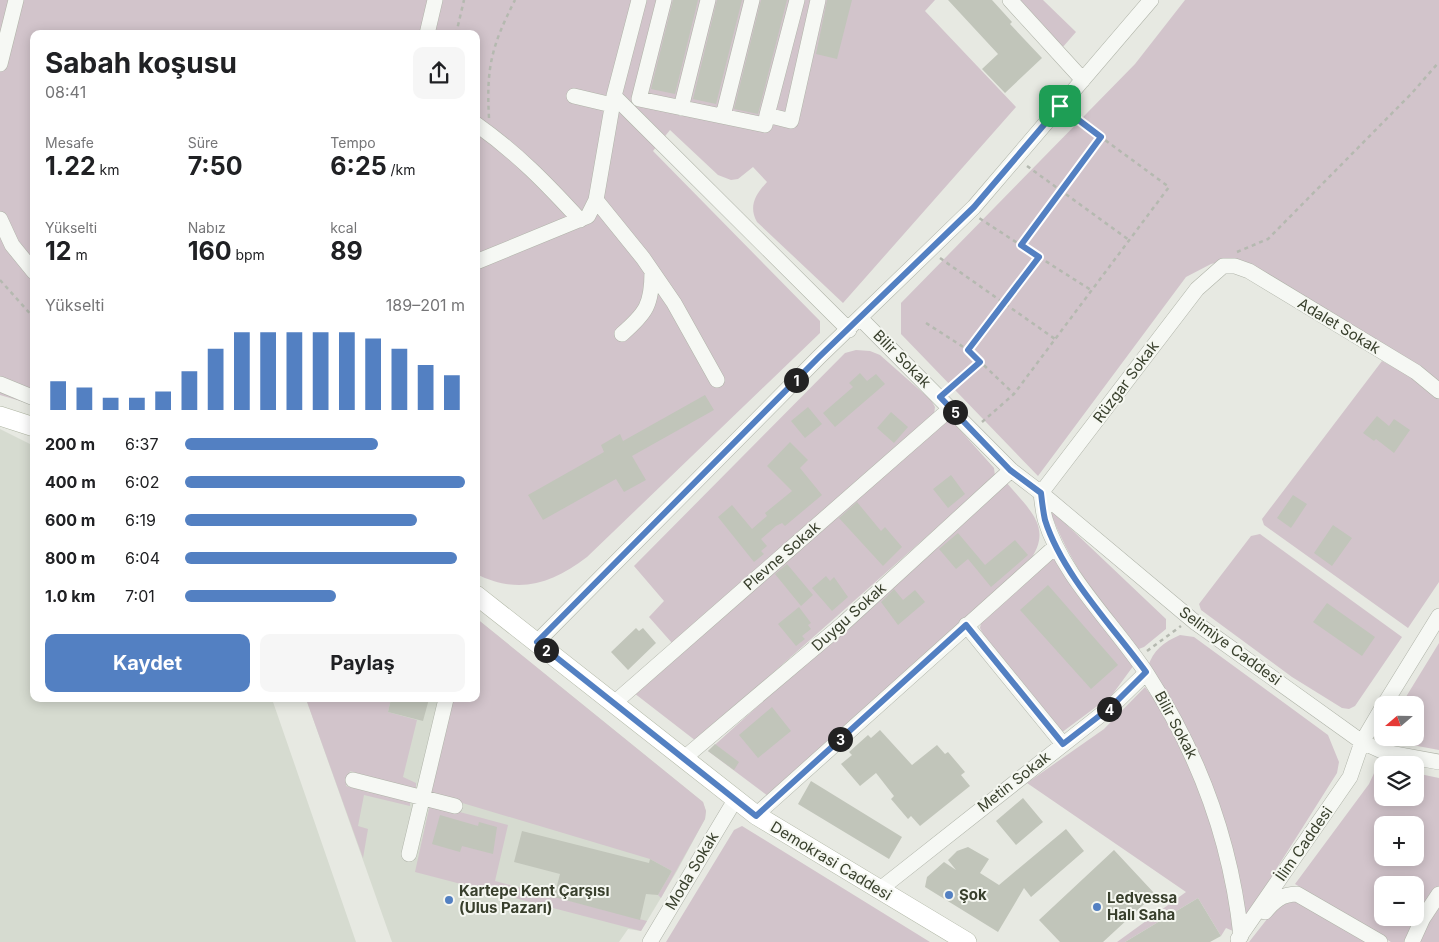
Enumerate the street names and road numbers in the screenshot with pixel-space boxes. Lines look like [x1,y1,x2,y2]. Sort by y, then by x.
street label: Adalet Sokak [1295,293,1385,358]
street label: Bilir Sokak [869,326,936,392]
street label: Rüzgar Sokak [1089,336,1163,426]
street label: Plevne Sokak [739,517,824,594]
street label: Duygu Sokak [808,578,890,655]
street label: Selimiye Caddesi [1176,602,1285,689]
street label: Bilir Sokak [1151,688,1203,763]
street label: Metin Sokak [973,747,1055,816]
street label: İlim Caddesi [1271,803,1336,885]
street label: Demokrasi Caddesi [767,817,895,904]
street label: Moda Sokak [661,828,723,913]

